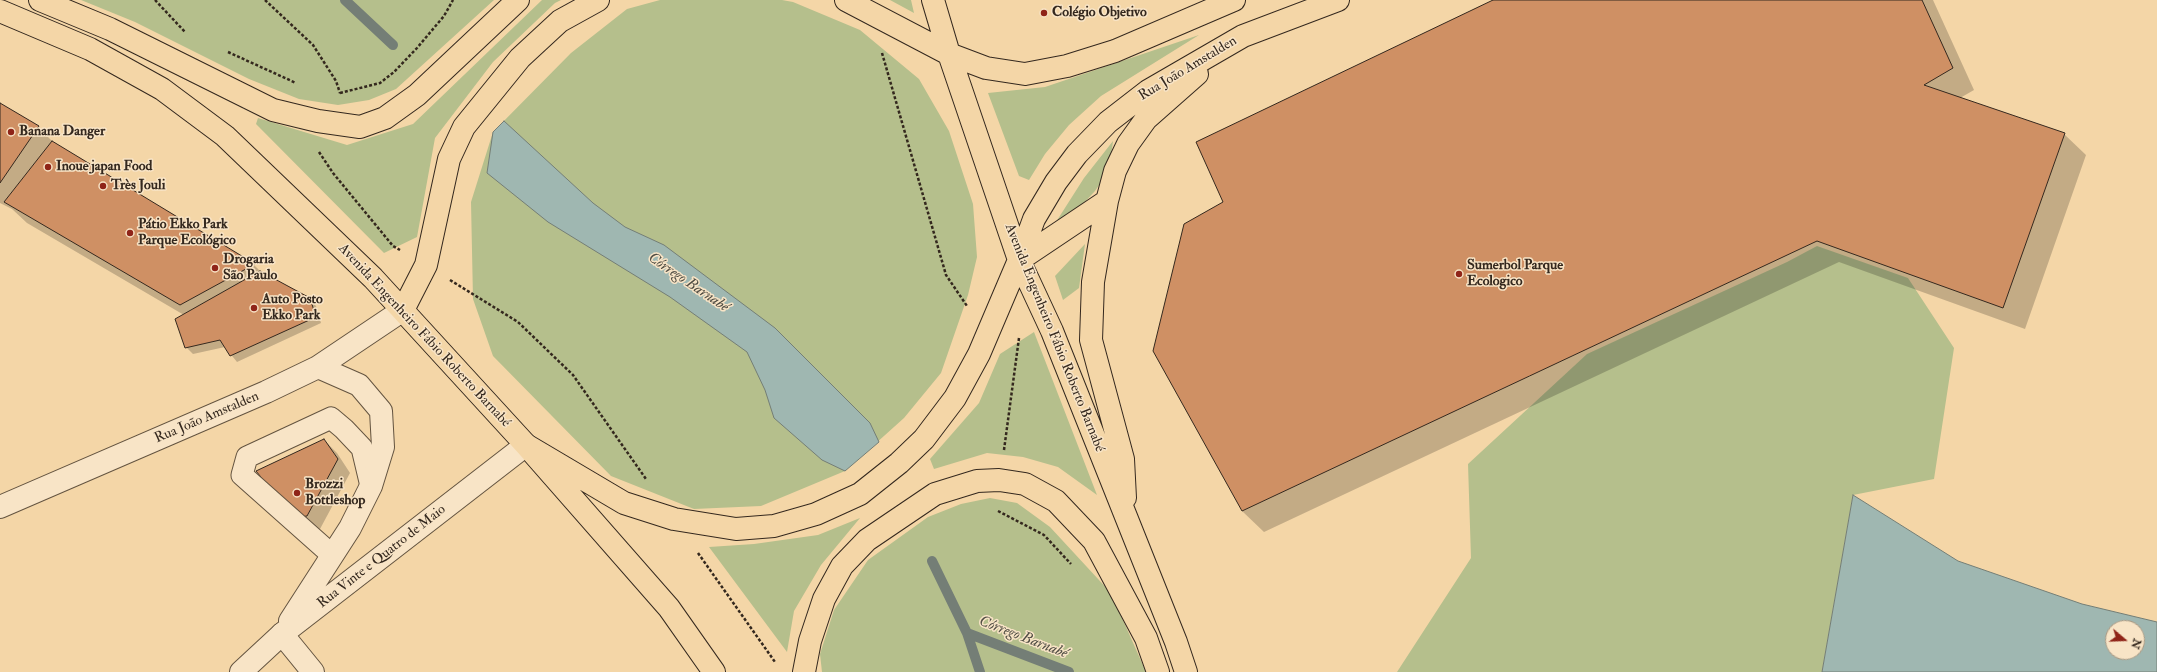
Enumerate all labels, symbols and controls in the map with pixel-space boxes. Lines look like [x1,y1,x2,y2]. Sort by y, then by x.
place label: Colégio Objetivo [1052,5,1147,21]
marker: Colégio Objetivo [1039,8,1049,18]
street label: Rua João Amstalden [1136,33,1240,105]
place label: Banana Danger [19,124,105,140]
marker: Banana Danger [6,127,16,137]
place label: Inoue japan Food [56,159,152,175]
marker: Inoue japan Food [43,162,53,172]
place label: Très Jouli [111,178,165,194]
marker: Très Jouli [98,181,108,191]
place label: Pátio Ekko Park Parque Ecológico [138,217,236,250]
street label: Avenida Engenheiro Fábio Roberto Barnabé [1000,221,1108,455]
marker: Pátio Ekko Park Parque Ecológico [125,228,135,238]
street label: Avenida Engenheiro Fábio Roberto Barnabé [334,241,514,431]
water label: Córrego Barnabé [644,249,732,317]
place label: Drogaria São Paulo [223,252,277,284]
place label: Sumerbol Parque Ecologico [1467,258,1563,290]
marker: Drogaria São Paulo [210,263,220,273]
marker: Sumerbol Parque Ecologico [1454,269,1464,279]
place label: Auto Posto Ekko Park [262,292,323,324]
marker: Auto Posto Ekko Park [249,303,259,313]
street label: Rua João Amstalden [152,388,262,448]
place label: Brozzi Bottleshop [305,477,365,510]
marker: Brozzi Bottleshop [292,488,302,498]
street label: Rua Vinte e Quatro de Maio [315,502,449,612]
water label: Córrego Barnabé [976,613,1070,663]
north arrow [2105,620,2145,660]
text: N [2128,637,2144,651]

